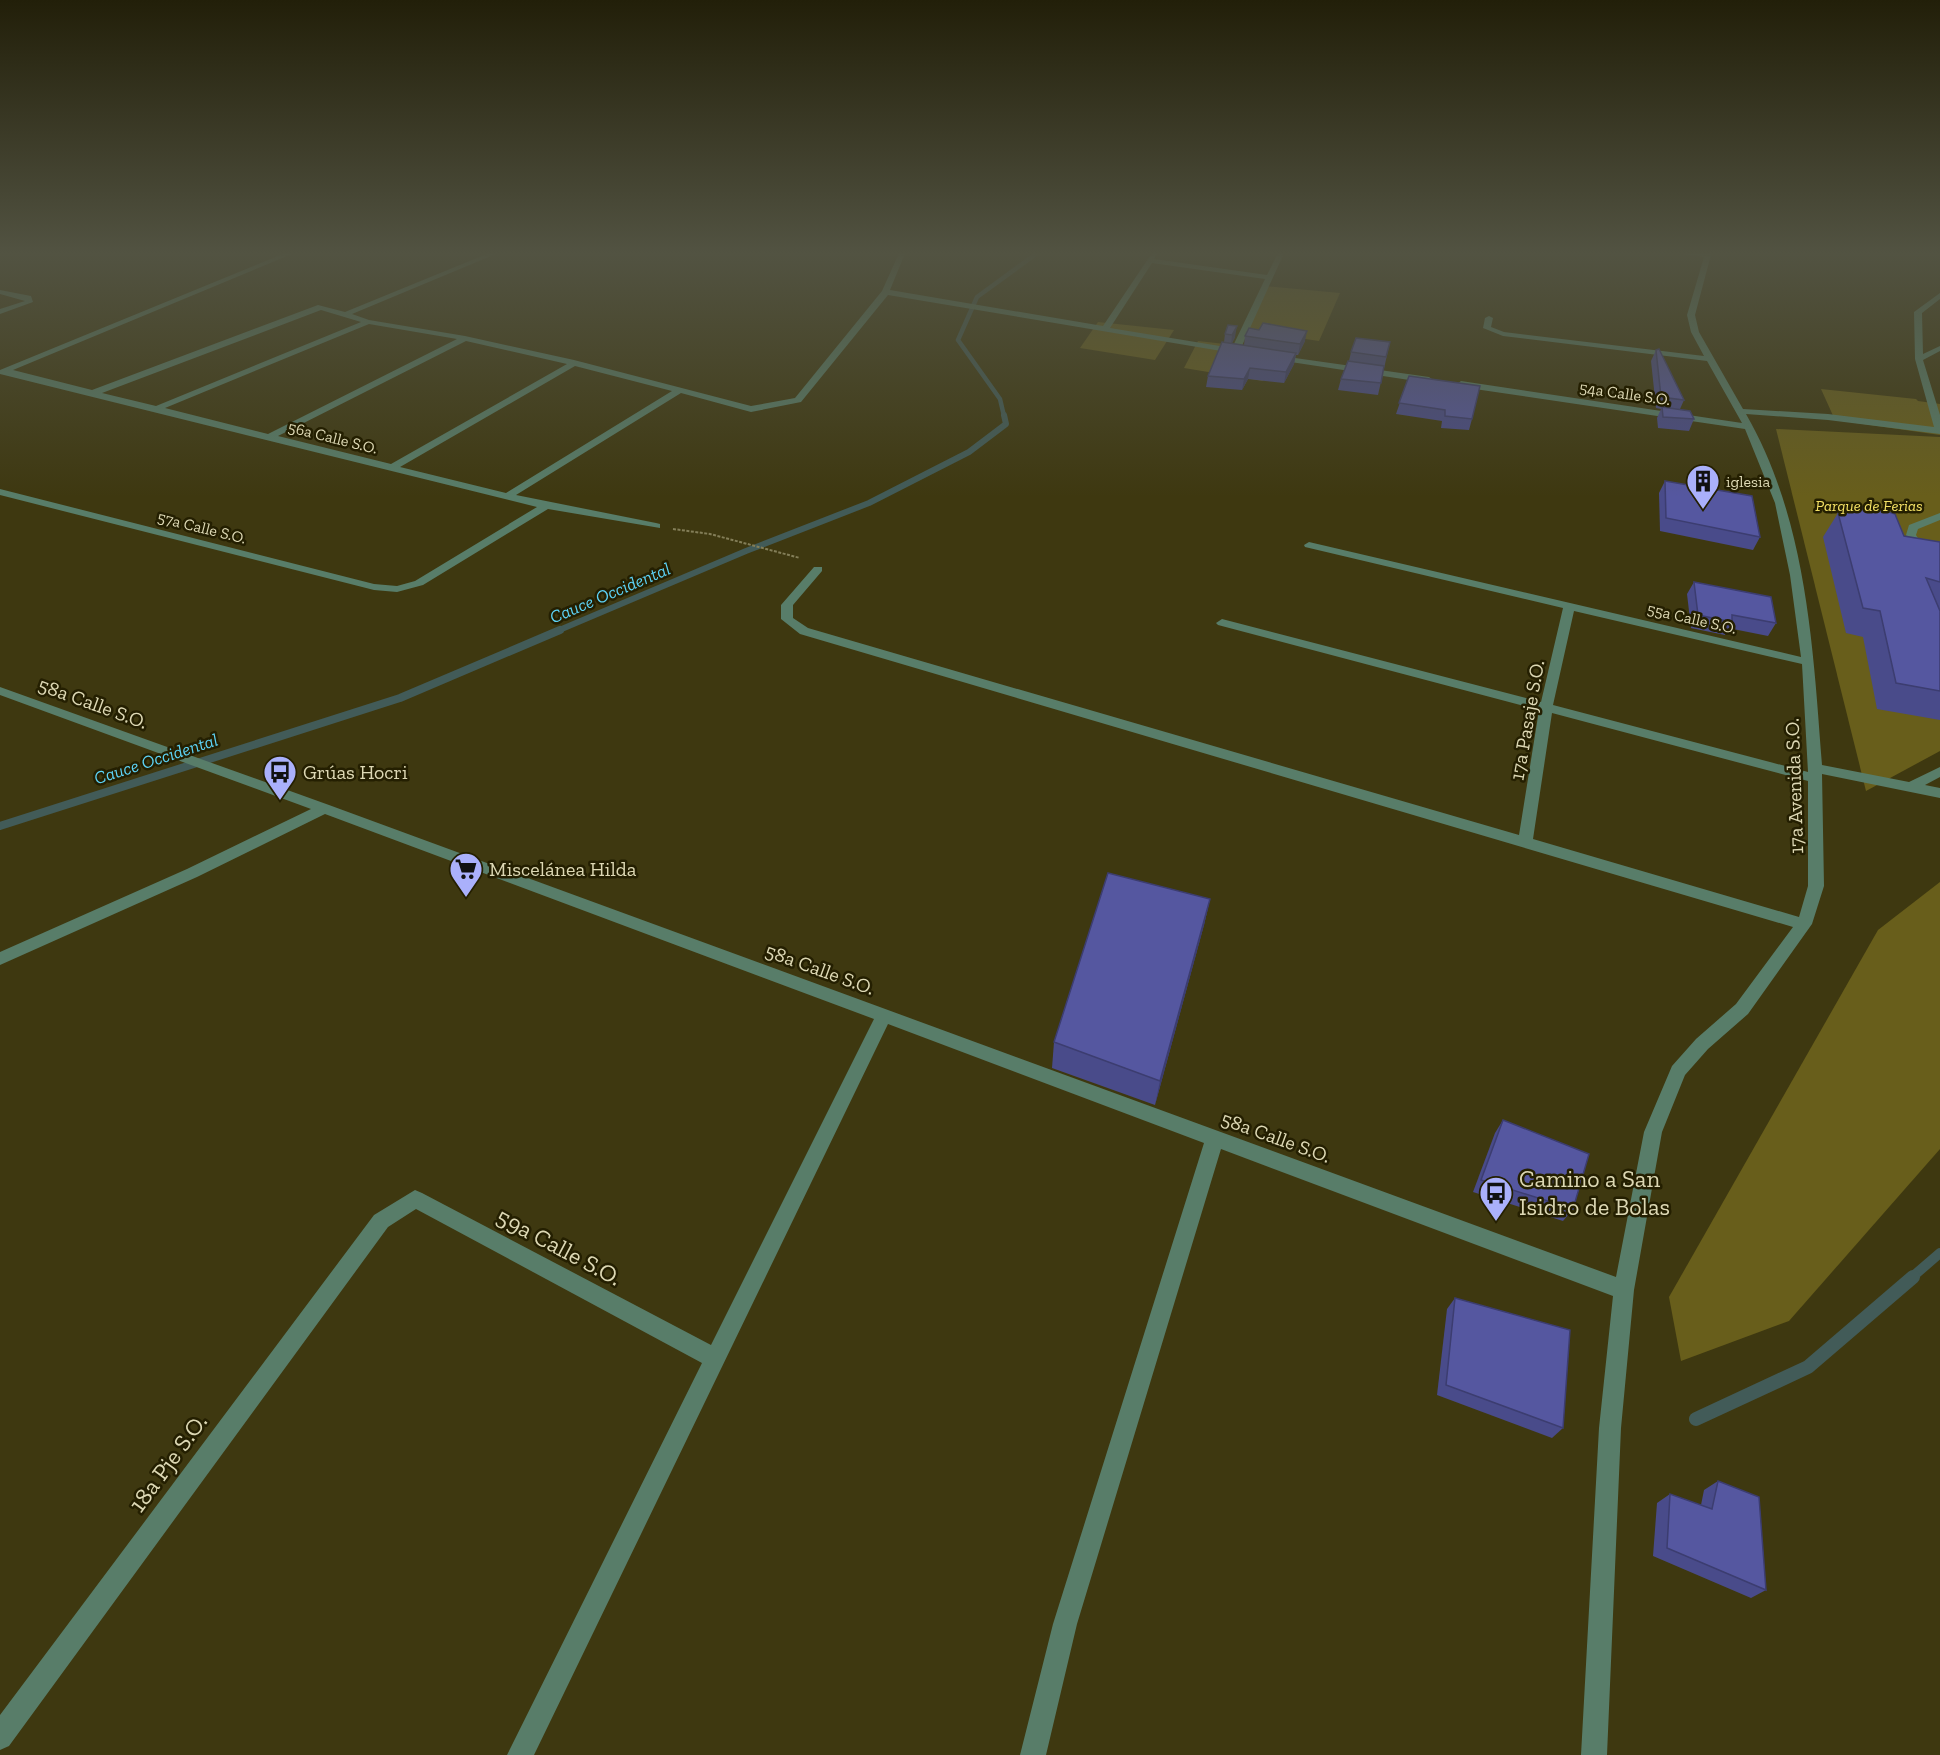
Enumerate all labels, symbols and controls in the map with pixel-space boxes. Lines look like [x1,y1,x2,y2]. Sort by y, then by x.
street label: 54a Calle S.O. [1578,378,1672,409]
street label: 56a Calle S.O. [286,417,380,458]
building icon: iglesia [1685,463,1721,510]
place label: iglesia [1726,472,1771,491]
park label: Parque de Ferias [1815,496,1923,515]
street label: 57a Calle S.O. [156,507,248,548]
water label: Cauce Occidental [546,558,674,628]
street label: 55a Calle S.O. [1645,599,1739,638]
street label: 17a Pasaje S.O. [1505,658,1549,782]
street label: 58a Calle S.O. [35,672,151,734]
street label: 17a Avenida S.O. [1780,717,1808,855]
water label: Cauce Occidental [91,729,221,789]
bus stop icon: Grúas Hocri [262,754,298,801]
place label: Grúas Hocri [303,760,408,784]
supermarket icon: Miscelánea Hilda [448,851,484,898]
place label: Miscelánea Hilda [489,857,637,881]
street label: 58a Calle S.O. [762,938,878,1000]
street label: 58a Calle S.O. [1218,1106,1334,1168]
place label: Camino a San Isidro de Bolas [1519,1164,1670,1221]
bus stop icon: Camino a San Isidro de Bolas [1478,1175,1514,1222]
street label: 59a Calle S.O. [492,1201,627,1292]
street label: 18a Pje S.O. [122,1408,213,1518]

